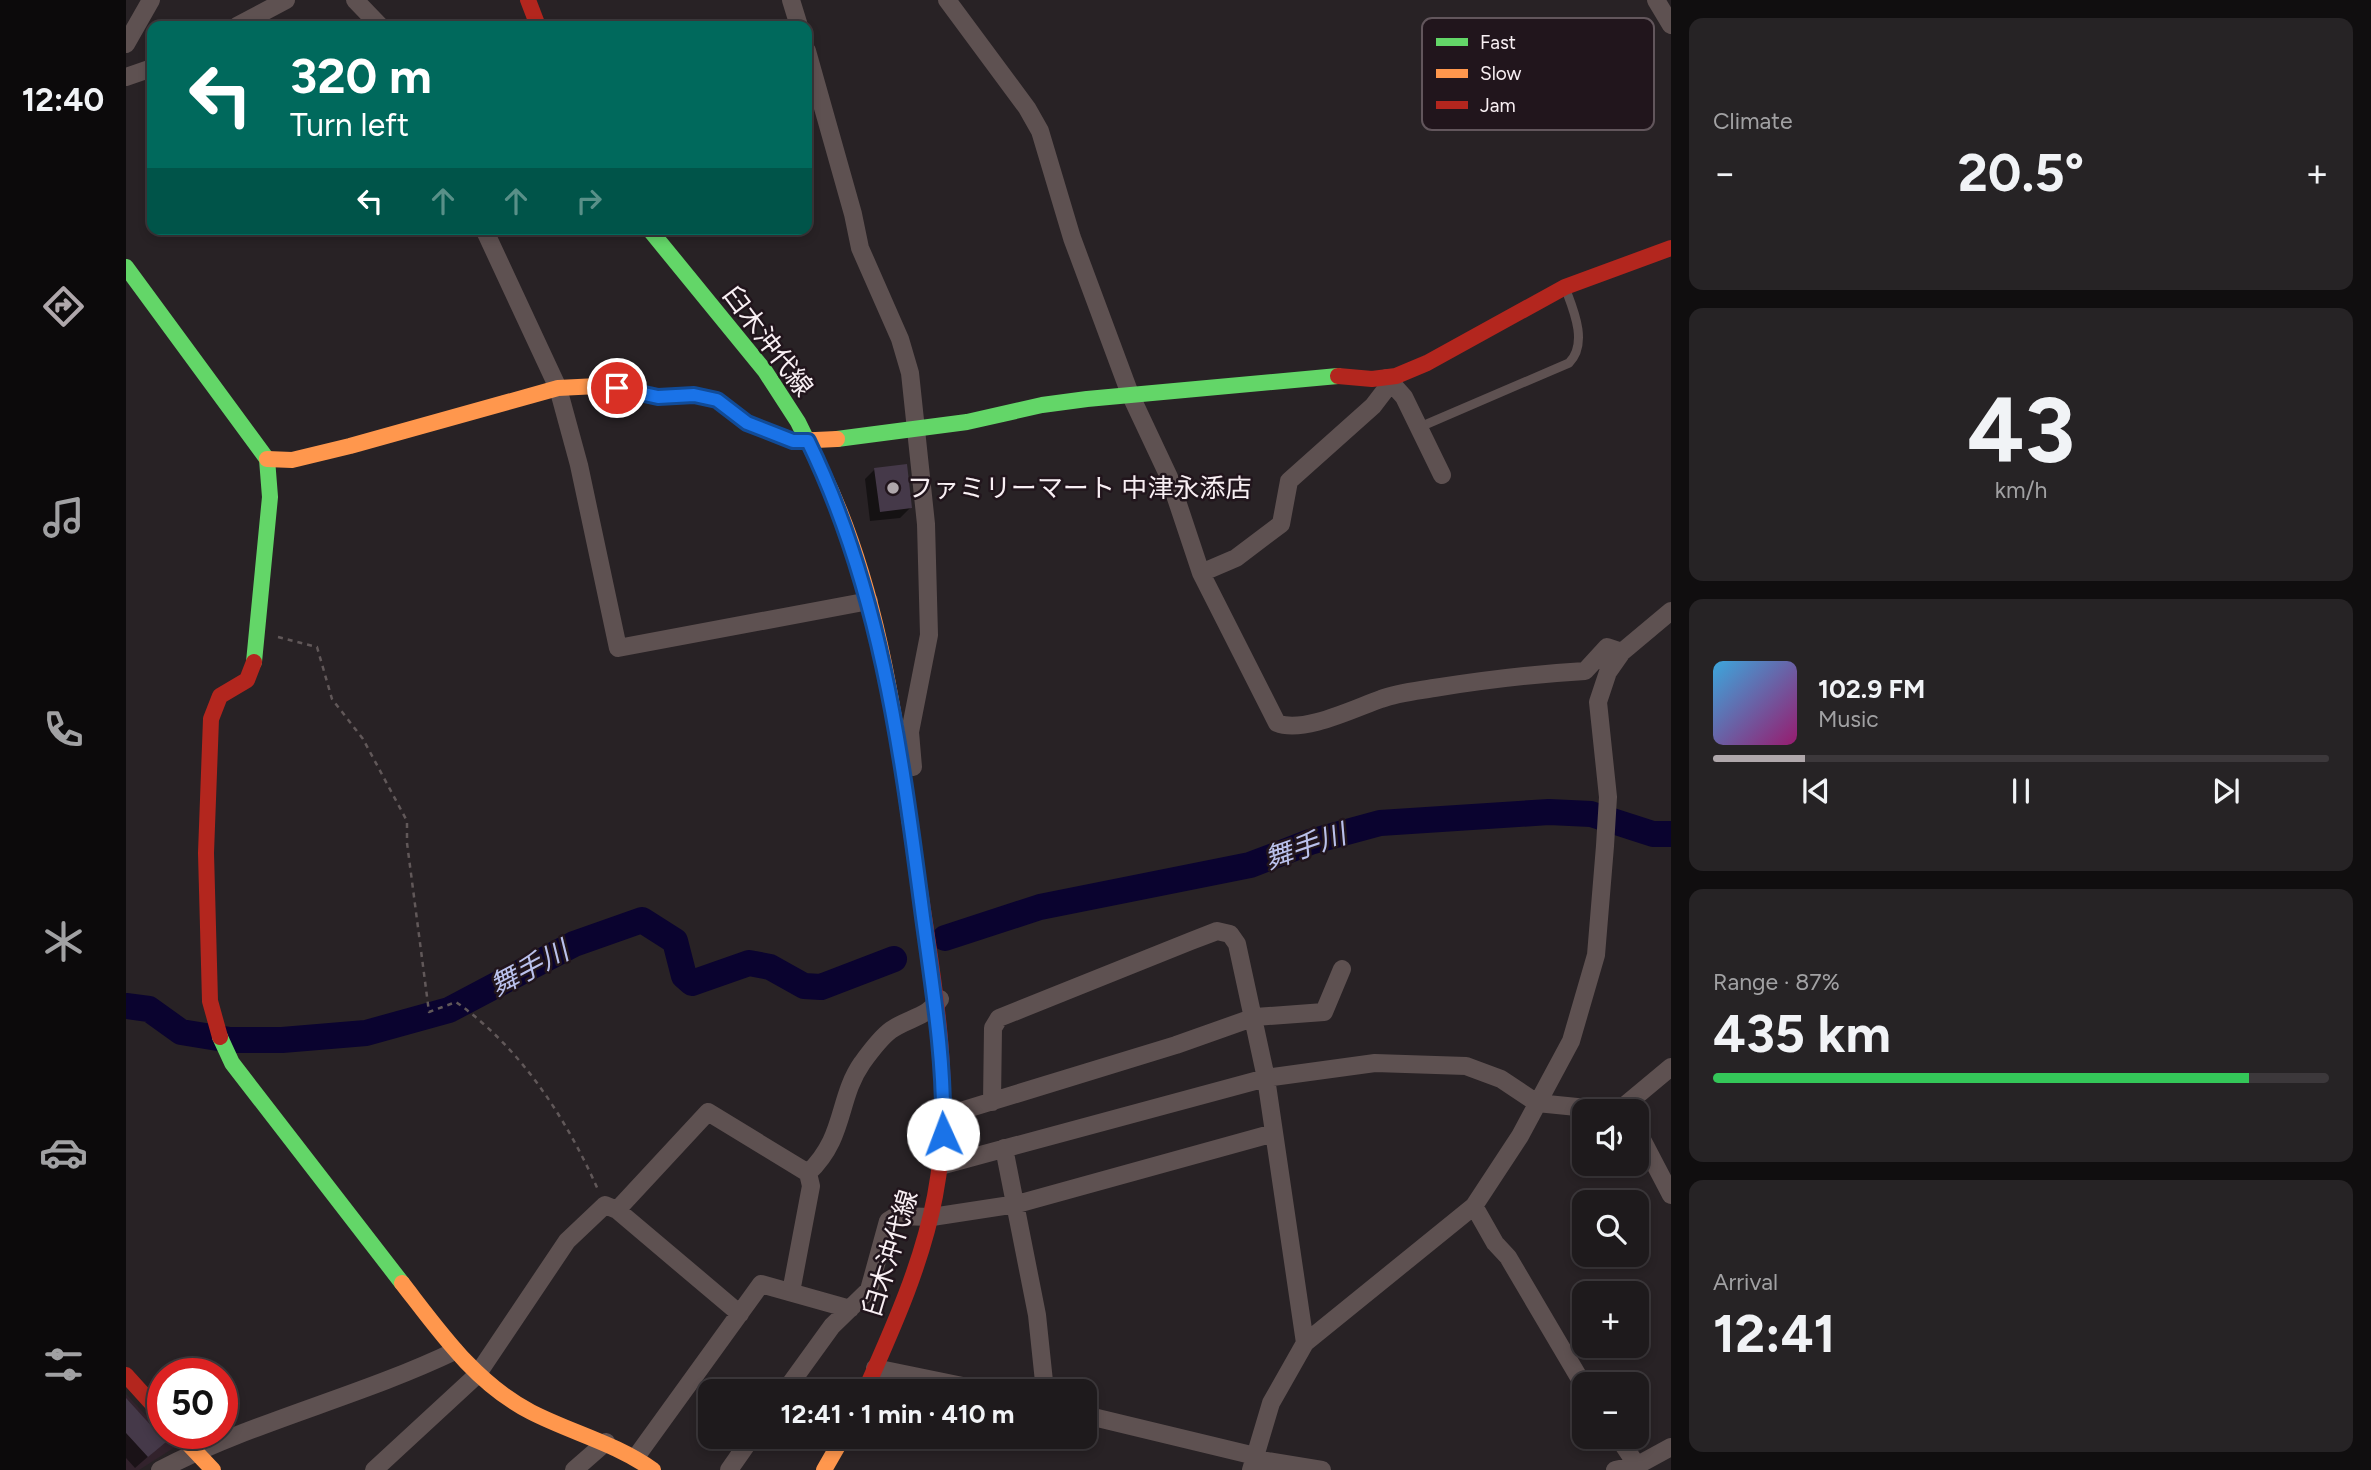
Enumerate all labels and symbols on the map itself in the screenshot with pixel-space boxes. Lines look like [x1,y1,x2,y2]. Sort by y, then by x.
legend [1422,18,1654,130]
text: Fast [1480,31,1516,54]
text: Slow [1480,62,1522,85]
text: Jam [1480,94,1516,117]
street label: 臼木沖代線 [716,279,820,403]
pin [587,358,647,418]
place label: ファミリーマート 中津永添店 [907,472,1251,504]
marker: ファミリーマート 中津永添店 [885,480,901,496]
water label: 舞手川 [1260,815,1353,876]
water label: 舞手川 [484,932,577,1003]
position arrow [906,1097,980,1171]
street label: 臼木沖代線 [856,1186,924,1320]
speed limit sign: 50 [147,1358,238,1449]

